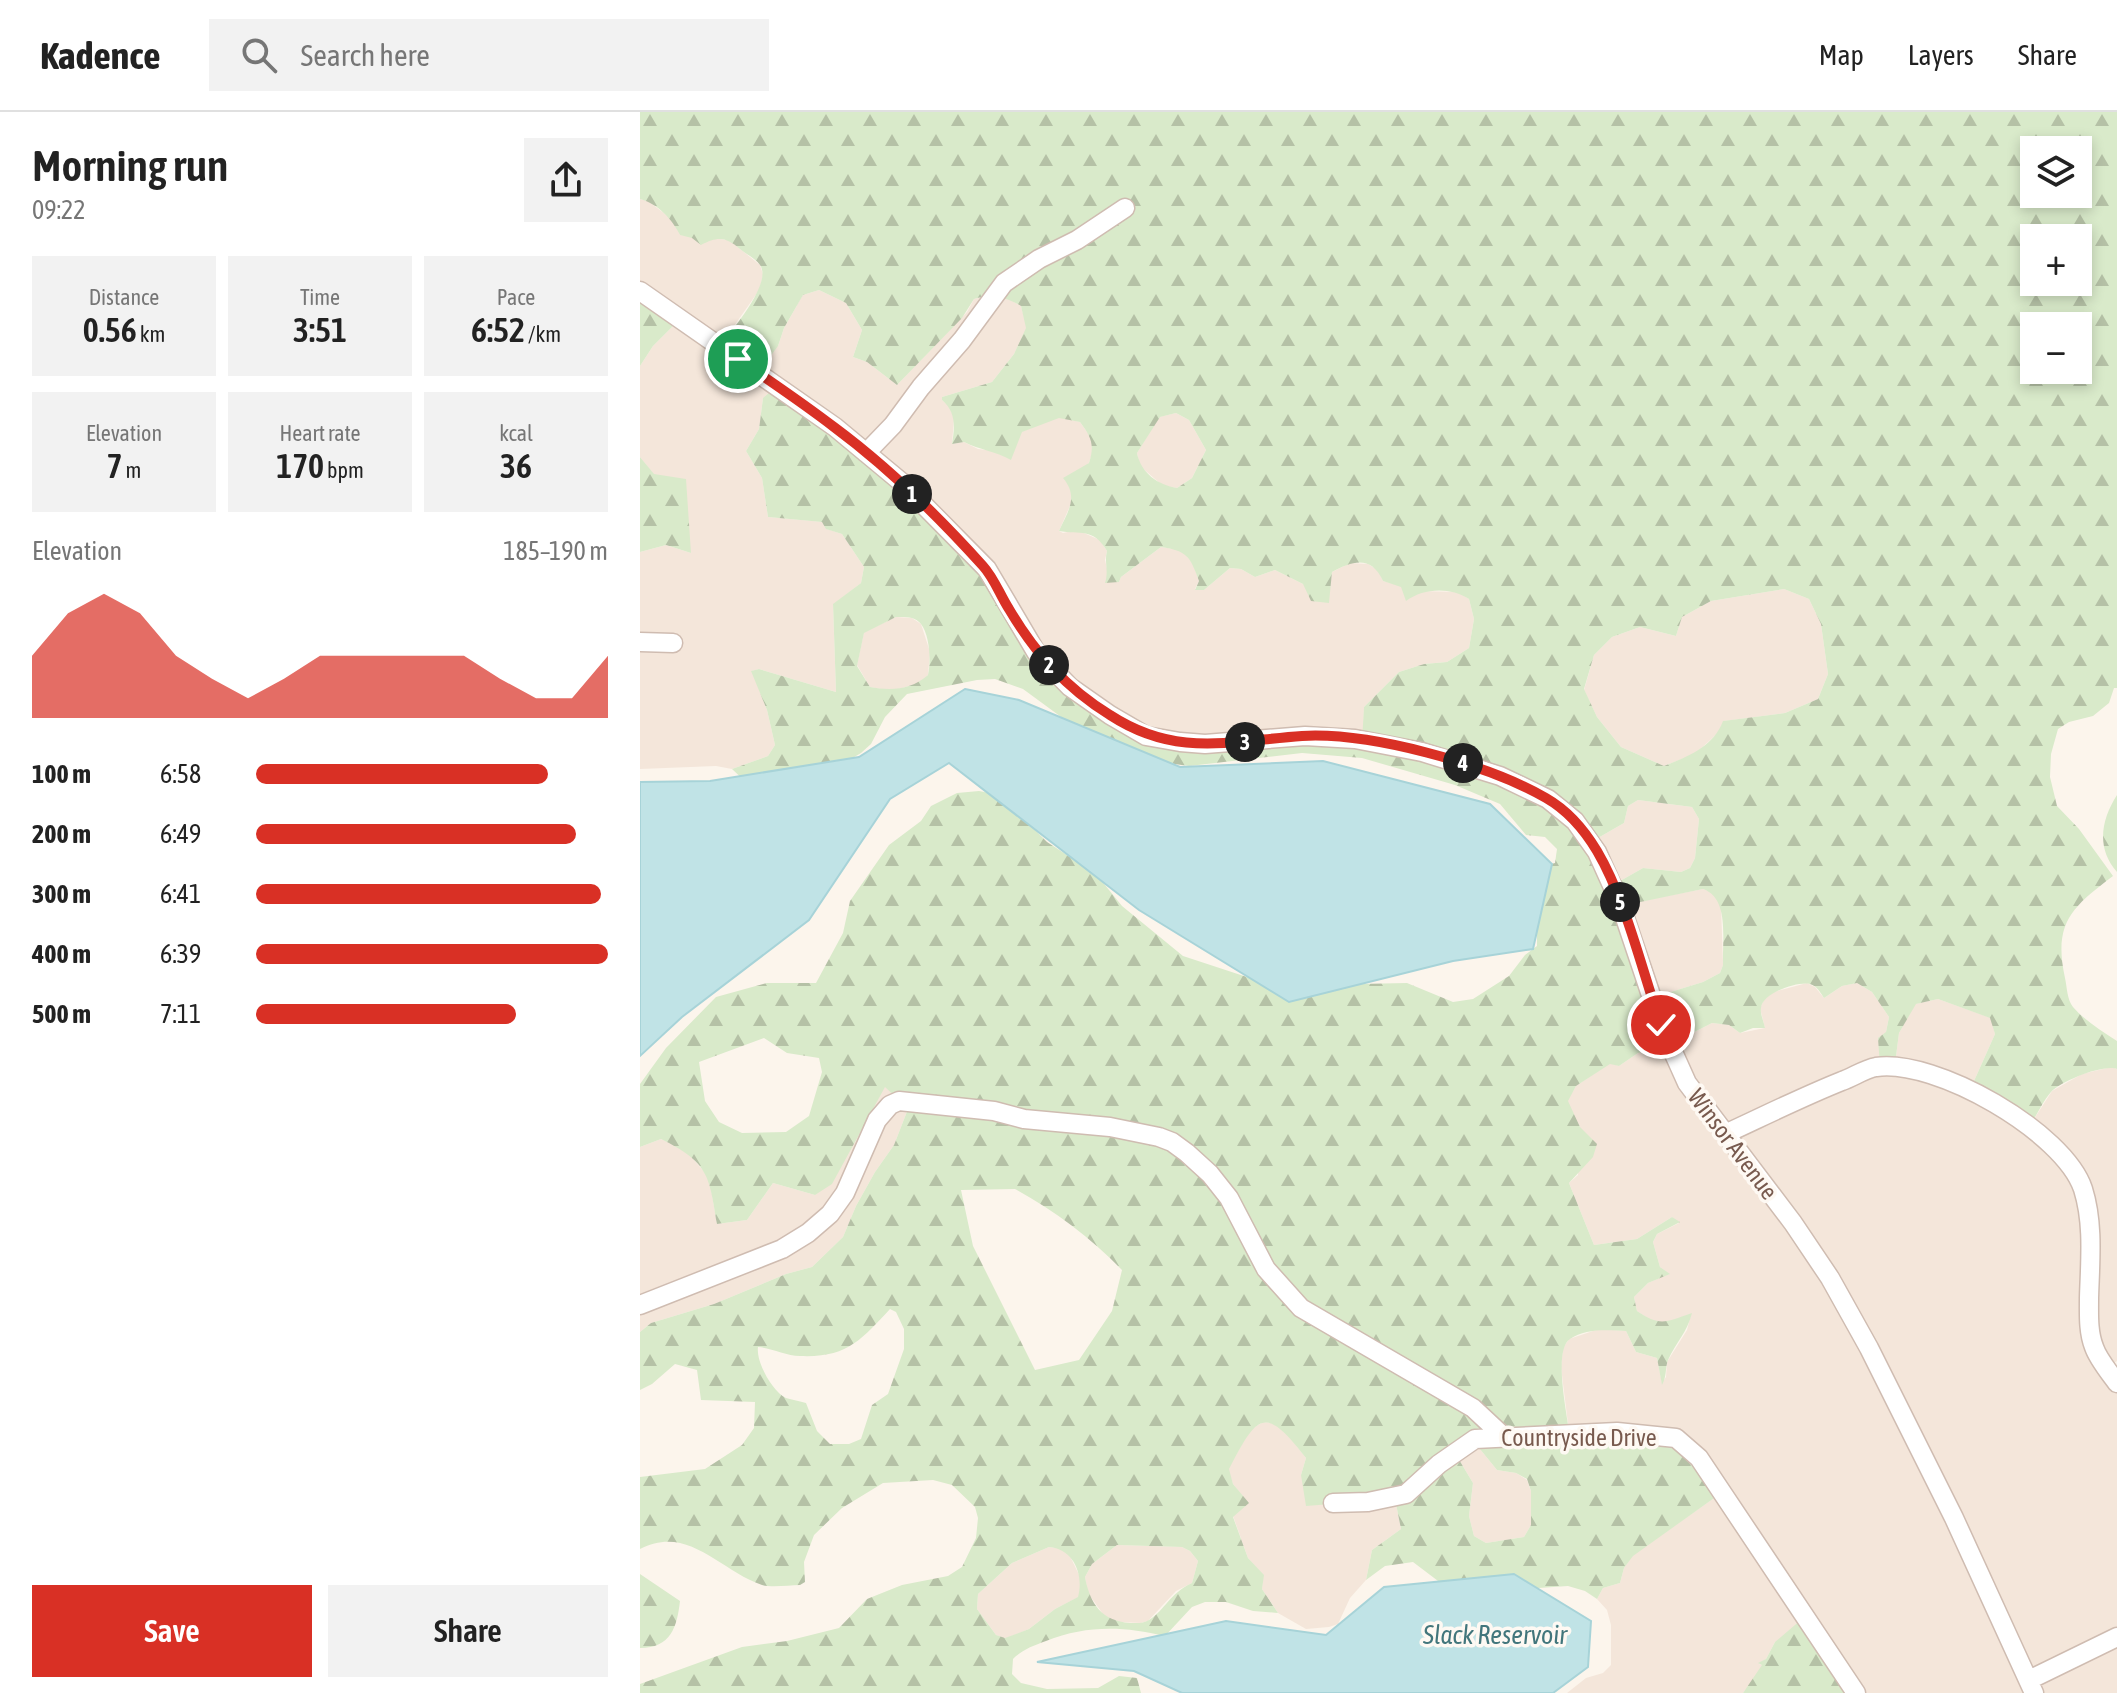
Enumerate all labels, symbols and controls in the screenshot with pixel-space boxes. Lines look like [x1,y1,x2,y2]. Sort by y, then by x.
search box [209,19,769,91]
icon: search [237,33,281,77]
text: Kadence [40,34,161,77]
text: Search here [301,38,430,72]
text: Map [1819,39,1864,71]
text: Layers [1908,39,1974,71]
text: Share [2018,39,2077,71]
map controls [2020,136,2092,384]
button: layers [2020,136,2092,208]
button: share [524,138,608,222]
text: Morning run [32,140,228,190]
text: 09:22 [32,195,86,225]
button: + [2020,224,2092,296]
text: Distance [89,284,159,310]
text: Time [300,284,340,310]
text: Pace [497,284,535,310]
text: 0.56 [83,310,137,349]
text: 3:51 [293,310,347,349]
text: 6:52 [471,310,525,349]
button: − [2020,312,2092,384]
text: km [137,321,165,347]
text: /km [525,321,561,347]
pin [704,325,772,393]
icon: arrive [716,337,760,381]
text: Elevation [86,420,162,446]
text: Heart rate [279,420,361,446]
text: kcal [499,420,533,446]
text: 7 [107,446,123,485]
text: 170 [276,446,324,485]
text: 36 [500,446,532,485]
text: m [123,457,141,483]
text: bpm [324,457,364,483]
pin: 1 [892,474,932,514]
text: 1 [907,481,917,507]
text: Elevation [32,536,122,566]
text: 185–190 m [503,536,608,566]
pin: 2 [1029,645,1069,685]
text: 2 [1044,652,1054,678]
pin: 3 [1225,722,1265,762]
text: 3 [1240,729,1250,755]
pin: 4 [1443,743,1483,783]
text: 4 [1458,750,1468,776]
text: 100 m [32,759,91,789]
text: 6:58 [160,759,201,789]
text: 200 m [32,819,91,849]
text: 6:49 [160,819,201,849]
text: 300 m [32,879,91,909]
text: 6:41 [160,879,201,909]
pin: 5 [1600,882,1640,922]
text: 5 [1615,889,1625,915]
text: 400 m [32,939,91,969]
text: 6:39 [160,939,201,969]
pin [1627,991,1695,1059]
text: 500 m [32,999,91,1029]
text: 7:11 [160,999,201,1029]
icon: check [1639,1003,1683,1047]
street label: Winsor Avenue [1683,1084,1783,1204]
street label: Countryside Drive [1501,1424,1657,1451]
button: Save [32,1585,312,1677]
button: Share [328,1585,608,1677]
water label: Slack Reservoir [1422,1620,1568,1650]

